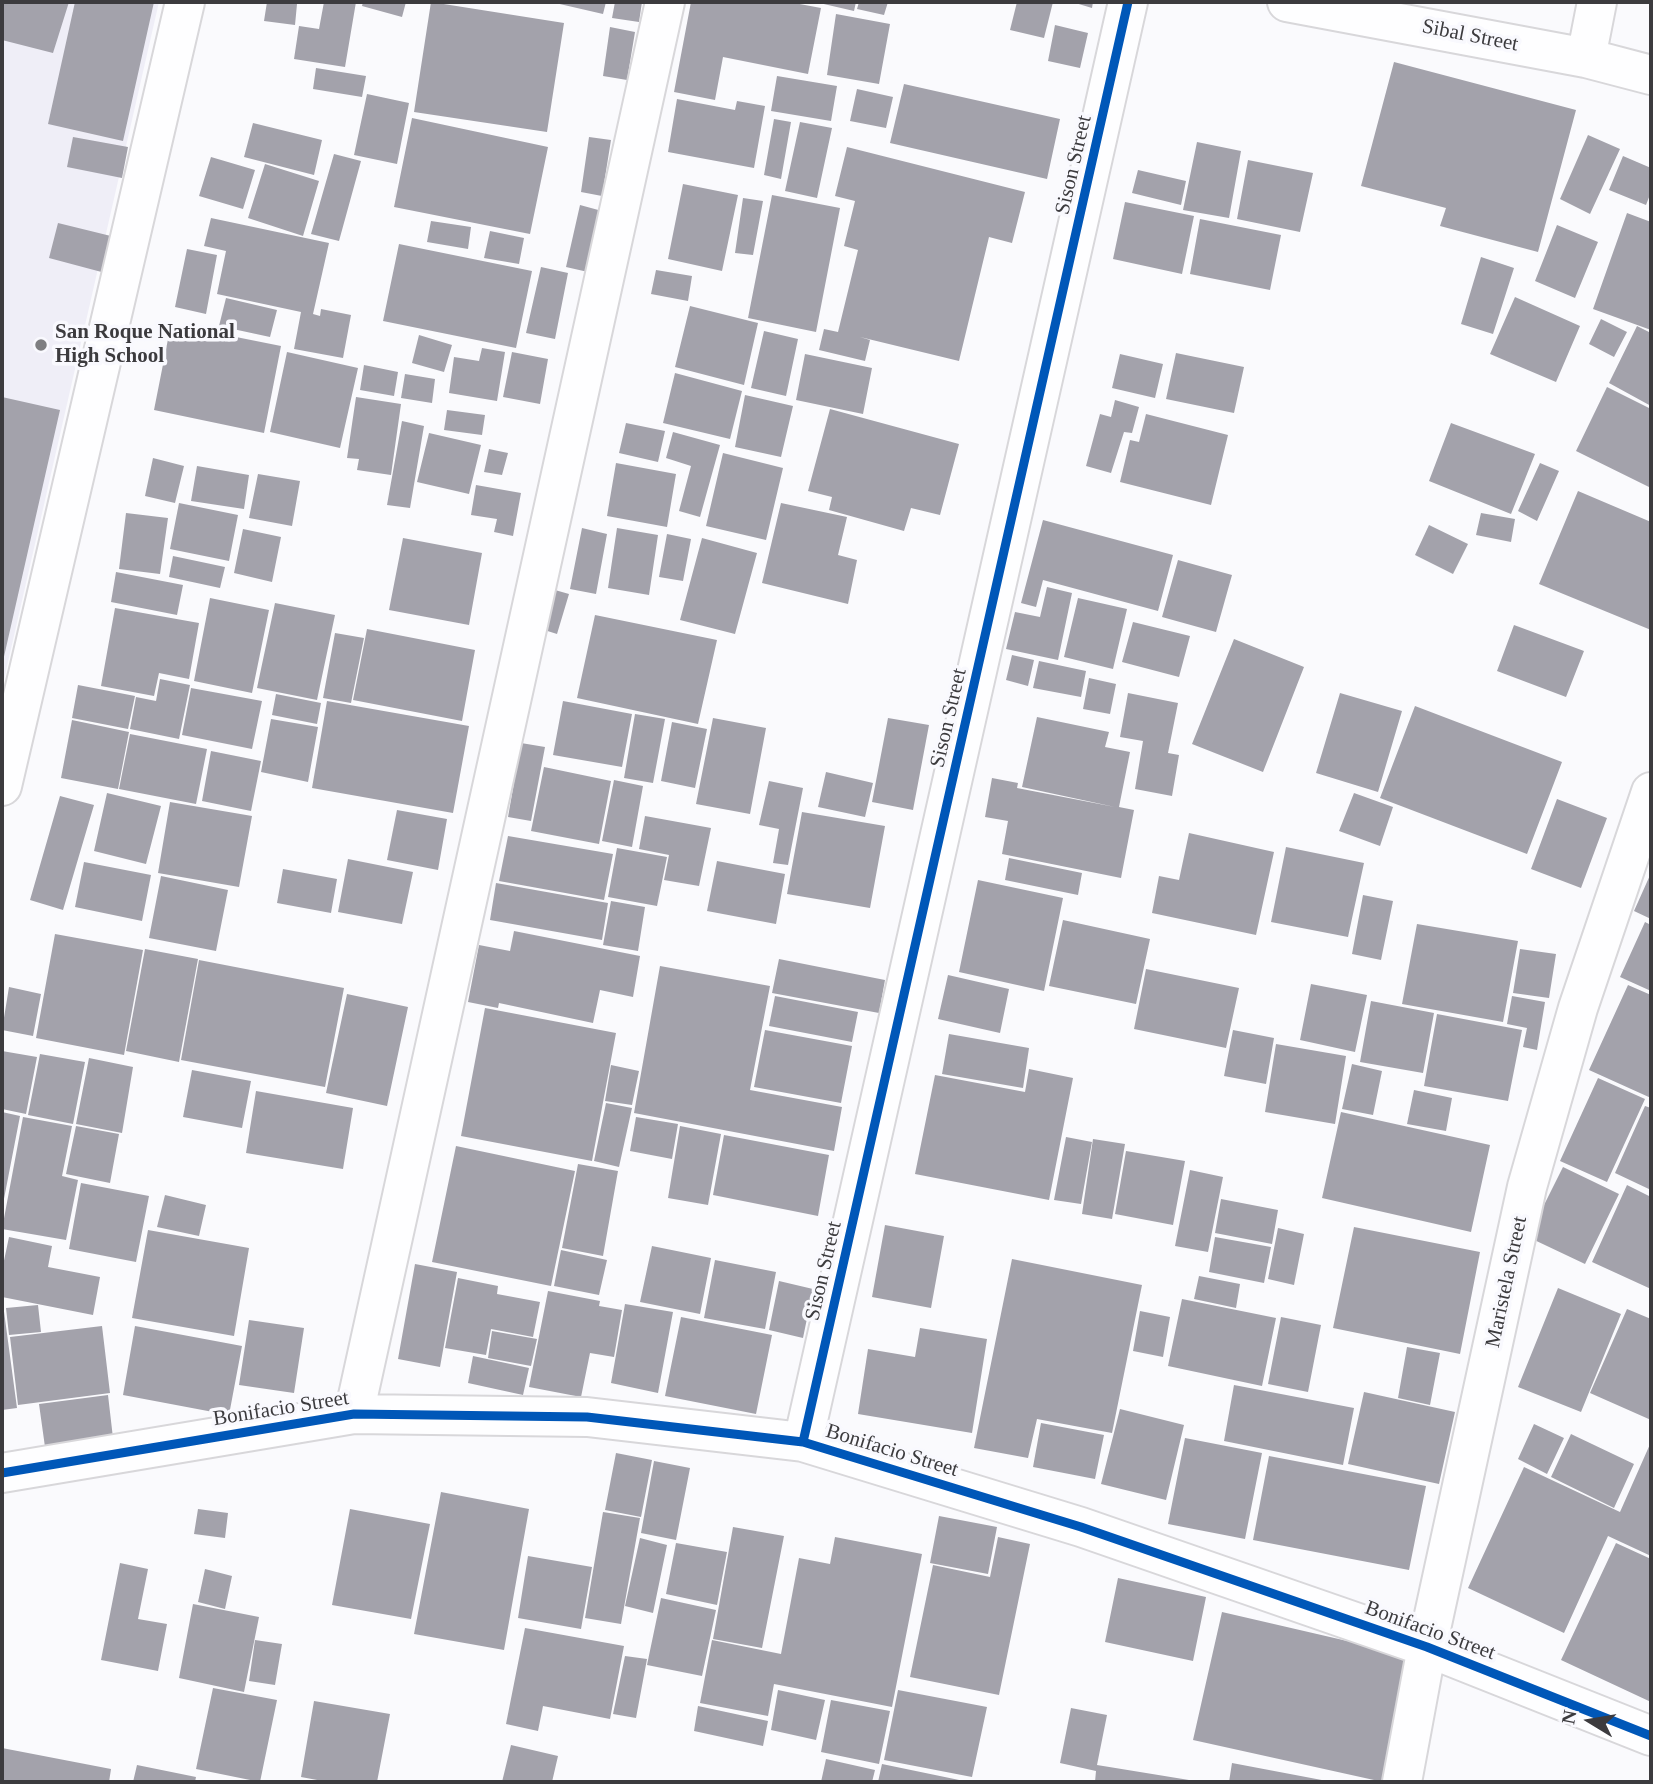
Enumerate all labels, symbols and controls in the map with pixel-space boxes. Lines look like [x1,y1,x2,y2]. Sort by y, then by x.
street label: Sibal Street [1420,14,1520,58]
street label: Sison Street [1050,113,1098,217]
place label: San Roque National High School [55,320,235,370]
marker: San Roque National High School [33,337,49,353]
street label: Sison Street [925,666,973,770]
street label: Maristela Street [1481,1214,1533,1350]
street label: Sison Street [800,1219,848,1323]
street label: Bonifacio Street [211,1386,351,1432]
street label: Bonifacio Street [823,1419,961,1483]
street label: Bonifacio Street [1361,1596,1499,1666]
north arrow [1555,1686,1625,1756]
text: N [1557,1708,1581,1726]

